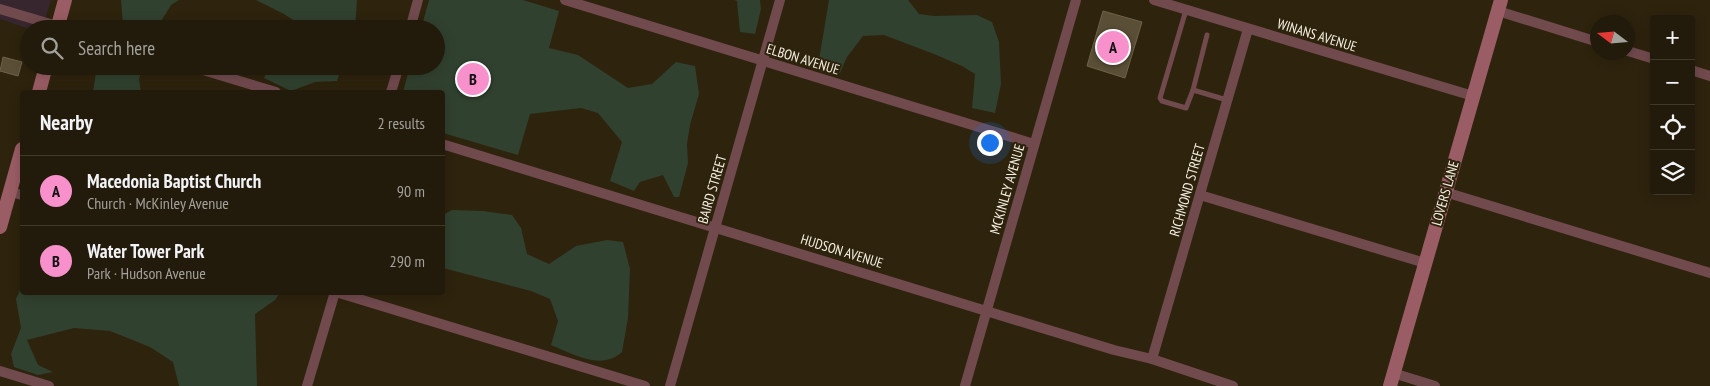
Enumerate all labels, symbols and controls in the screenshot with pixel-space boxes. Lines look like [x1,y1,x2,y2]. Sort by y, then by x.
street label: WINANS AVENUE [1275,14,1359,56]
north arrow [1590,15,1635,60]
map controls [1650,15,1695,195]
button: + [1650,15,1695,60]
search box [20,20,445,75]
pin: A [1097,28,1129,66]
icon: search [38,34,66,62]
text: Search here [78,36,155,60]
street label: ELBON AVENUE [764,39,842,79]
pin: B [457,60,489,98]
button: − [1650,60,1695,105]
button: locate [1650,105,1695,150]
text: Nearby [40,109,93,136]
text: 2 results [378,113,425,133]
your location [977,130,1003,156]
street label: RICHMOND STREET [1165,141,1209,238]
street label: MCKINLEY AVENUE [986,142,1028,236]
button: layers [1650,150,1695,195]
street label: BAIRD STREET [694,152,731,225]
street label: LOVERS LANE [1427,159,1463,227]
text: Macedonia Baptist Church [87,169,261,193]
text: A [52,181,60,201]
text: 90 m [397,181,425,201]
text: Church · McKinley Avenue [87,193,229,213]
street label: HUDSON AVENUE [799,230,885,272]
text: Water Tower Park [87,239,204,263]
text: B [52,251,60,271]
text: 290 m [390,251,425,271]
text: Park · Hudson Avenue [87,263,206,283]

